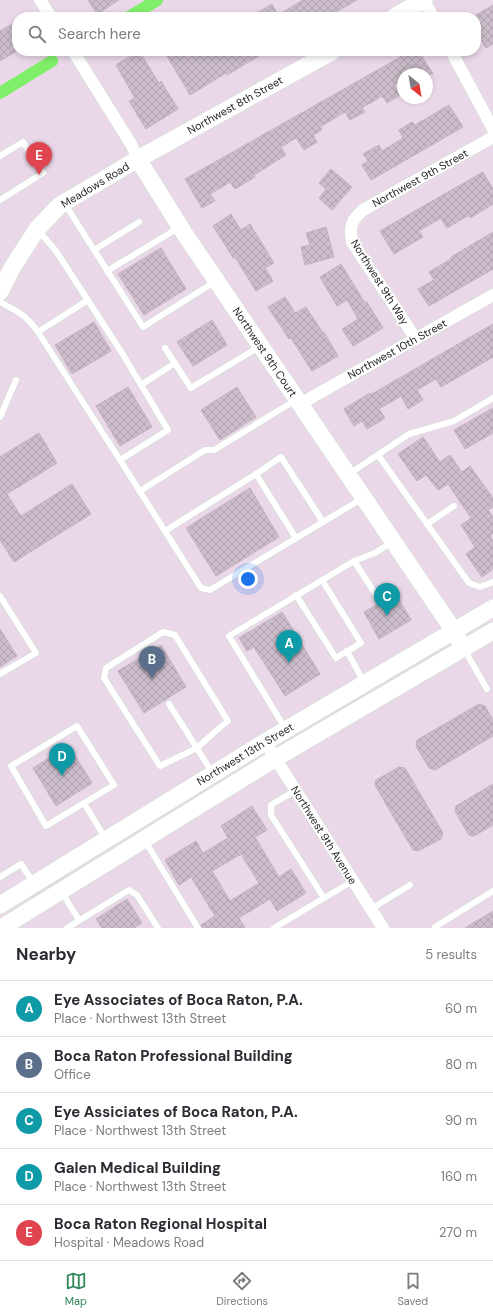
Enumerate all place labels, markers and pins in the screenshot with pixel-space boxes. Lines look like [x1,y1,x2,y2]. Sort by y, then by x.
pin: E [26,142,52,175]
pin: C [374,583,400,616]
pin: A [276,630,302,663]
pin: B [139,646,165,679]
pin: D [49,743,75,776]

